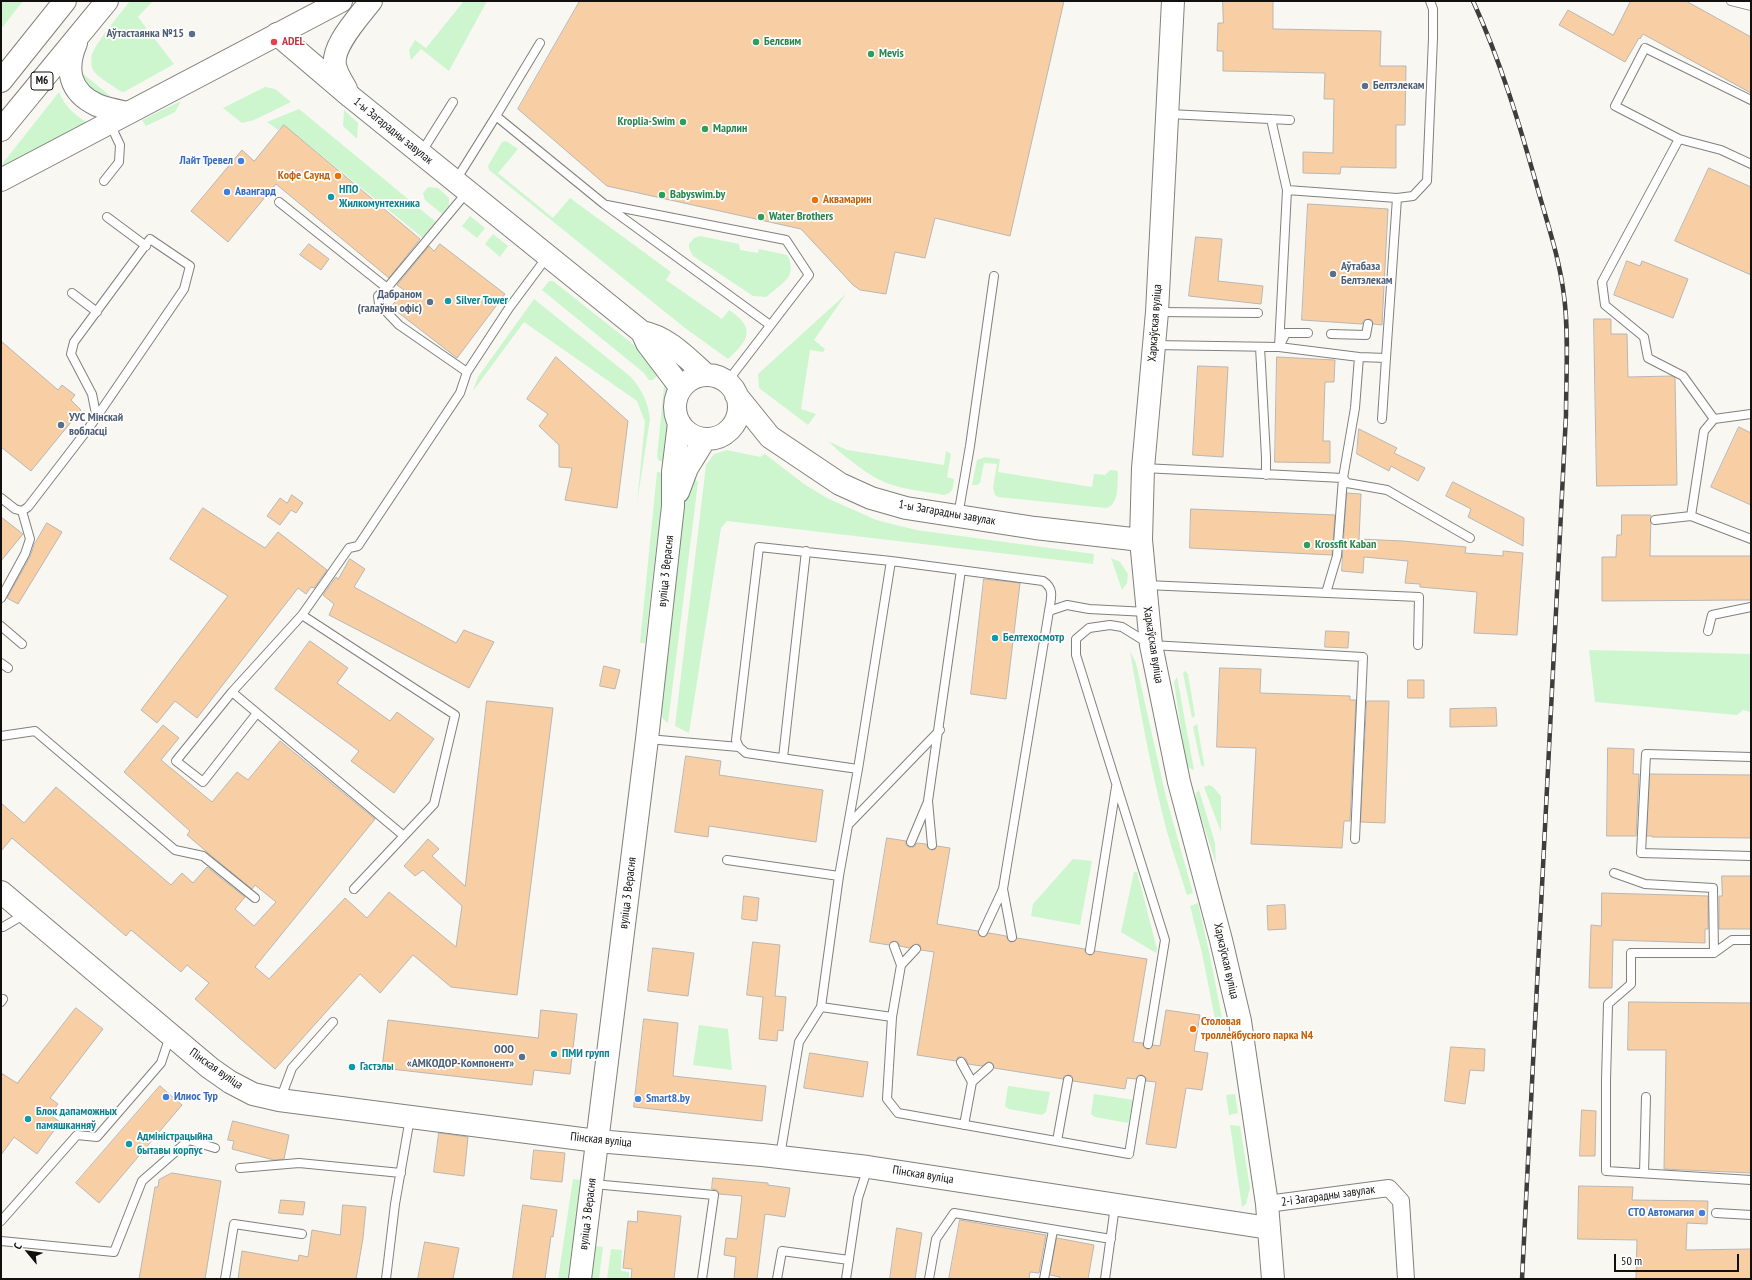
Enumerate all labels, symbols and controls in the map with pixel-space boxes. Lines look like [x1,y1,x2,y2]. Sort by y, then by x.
place label: Аўтастаянка №15 [107,27,184,41]
marker: Аўтастаянка №15 [187,29,197,39]
place label: ADEL [282,35,305,49]
place label: Белсвим [764,35,801,49]
marker: ADEL [269,37,279,47]
marker: Белсвим [751,37,761,47]
place label: Mevis [879,47,904,61]
marker: Mevis [866,49,876,59]
road number: М6 [31,72,53,90]
place label: Белтэлекам [1373,79,1424,93]
marker: Белтэлекам [1360,81,1370,91]
street label: 1-ы Загарадны завулак [350,94,436,168]
place label: Kroplia-Swim [617,115,675,129]
marker: Kroplia-Swim [678,117,688,127]
place label: Марлин [713,122,747,136]
marker: Марлин [700,124,710,134]
place label: Лайт Тревел [180,154,233,168]
marker: Лайт Тревел [236,156,246,166]
place label: Кофе Саунд [278,169,330,183]
marker: Кофе Саунд [333,171,343,181]
place label: НПО Жилкомунтехника [339,183,420,211]
place label: Авангард [235,185,276,199]
marker: Авангард [222,187,232,197]
place label: Babyswim.by [670,188,725,202]
marker: Babyswim.by [657,190,667,200]
marker: НПО Жилкомунтехника [326,192,336,202]
place label: Аквамарин [823,193,872,207]
marker: Аквамарин [810,195,820,205]
place label: Water Brothers [769,210,833,224]
marker: Water Brothers [756,212,766,222]
place label: Аўтабаза Белтэлекам [1341,260,1392,288]
marker: Аўтабаза Белтэлекам [1328,269,1338,279]
street label: Харкаўская вуліца [1145,284,1165,362]
place label: Дабраном (галаўны офіс) [358,288,422,316]
place label: Silver Tower [456,294,508,308]
marker: Silver Tower [443,296,453,306]
marker: Дабраном (галаўны офіс) [425,297,435,307]
place label: УУС Мінскай вобласці [69,411,123,439]
marker: УУС Мінскай вобласці [56,420,66,430]
street label: 1-ы Загарадны завулак [897,497,997,529]
street label: вуліца 3 Верасня [655,534,677,608]
place label: Krossfit Kaban [1315,538,1376,552]
marker: Krossfit Kaban [1302,540,1312,550]
street label: Харкаўская вуліца [1140,606,1166,684]
place label: Белтехосмотр [1003,631,1064,645]
marker: Белтехосмотр [990,633,1000,643]
street label: вуліца 3 Верасня [616,856,640,930]
street label: Харкаўская вуліца [1210,922,1242,1000]
place label: Столовая троллейбусного парка N4 [1201,1015,1313,1043]
marker: Столовая троллейбусного парка N4 [1188,1024,1198,1034]
place label: ООО «АМКОДОР-Компонент» [407,1043,514,1071]
street label: Пінская вуліца [187,1045,245,1093]
place label: ПМИ групп [562,1047,610,1061]
marker: ПМИ групп [549,1049,559,1059]
marker: ООО «АМКОДОР-Компонент» [517,1052,527,1062]
place label: Гастэлы [360,1060,393,1074]
marker: Гастэлы [347,1062,357,1072]
place label: Илиос Тур [174,1090,218,1104]
marker: Илиос Тур [161,1092,171,1102]
place label: Smart8.by [646,1092,690,1106]
marker: Smart8.by [633,1094,643,1104]
place label: Блок дапаможных памяшканняў [36,1105,117,1133]
marker: Блок дапаможных памяшканняў [23,1114,33,1124]
place label: Адміністрацыйна бытавы корпус [137,1130,213,1158]
street label: Пінская вуліца [570,1130,632,1150]
marker: Адміністрацыйна бытавы корпус [124,1139,134,1149]
street label: Пінская вуліца [891,1163,955,1187]
street label: вуліца 3 Верасня [576,1177,600,1251]
street label: 2-і Загарадны завулак [1280,1182,1376,1210]
place label: СТО Автомагия [1628,1206,1694,1220]
marker: СТО Автомагия [1697,1208,1707,1218]
north arrow [8,1232,48,1272]
text: С [10,1241,25,1252]
scale bar [1616,1246,1741,1272]
text: 50 m [1621,1253,1642,1268]

